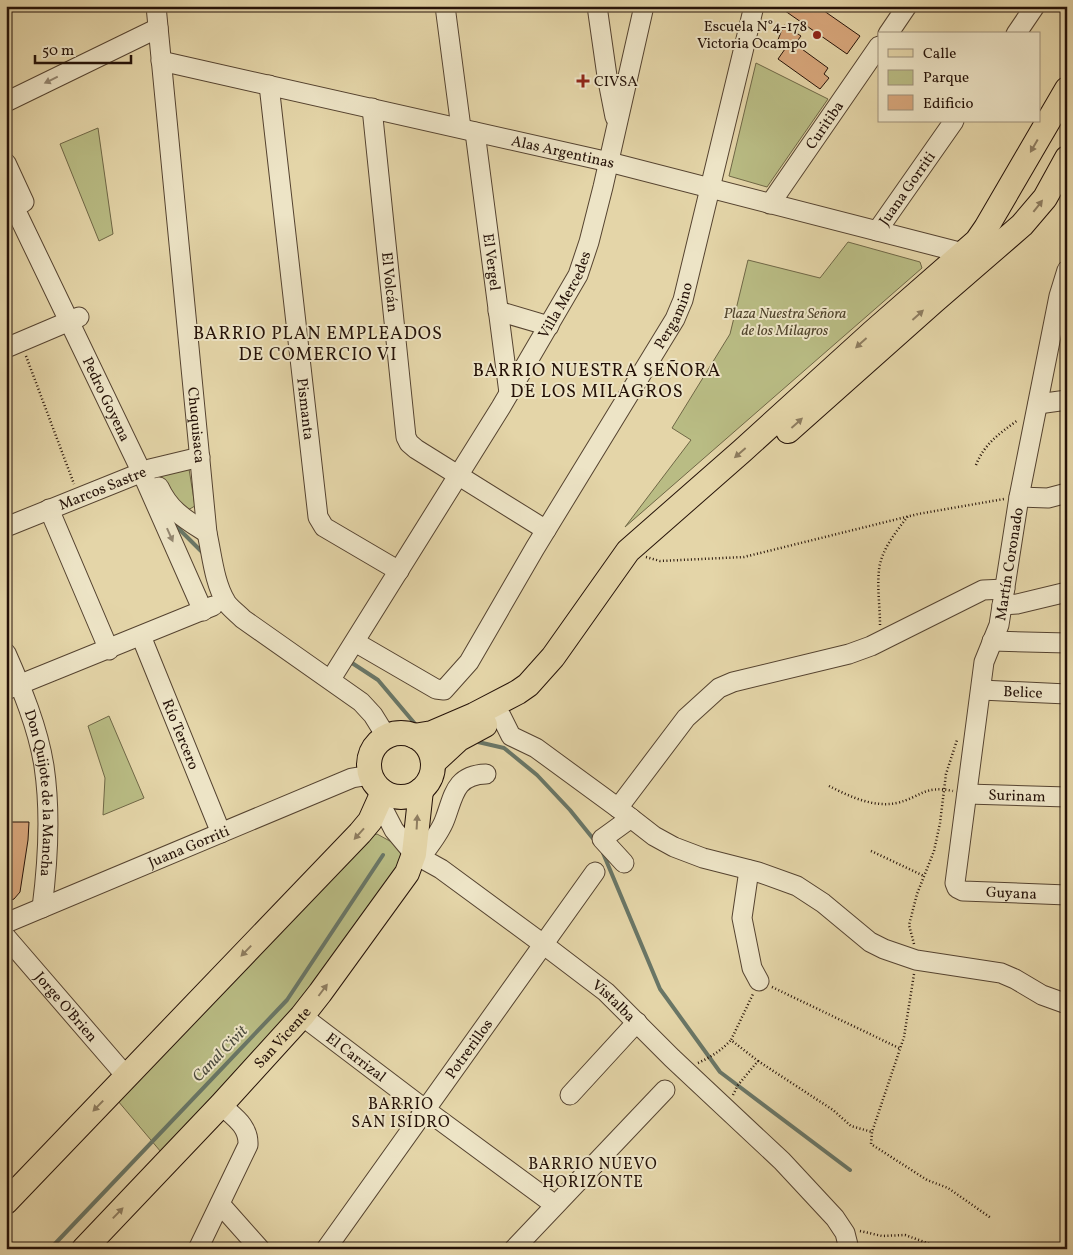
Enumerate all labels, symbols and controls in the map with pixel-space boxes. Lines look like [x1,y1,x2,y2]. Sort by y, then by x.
place label: Escuela N°4-178 Victoria Ocampo [697,17,807,55]
marker: Escuela N°4-178 Victoria Ocampo [811,29,823,41]
scale bar [35,32,131,64]
legend [878,32,1040,122]
text: 50 m [42,41,74,62]
text: Calle [923,44,956,65]
text: Parque [923,68,969,89]
place label: CIVSA [594,72,638,93]
marker: CIVSA [576,74,590,88]
one-way arrow [44,76,58,84]
text: Edificio [923,94,974,115]
street label: Curitiba [802,97,850,154]
street label: Alas Argentinas [509,131,616,175]
one-way arrow [1029,139,1038,153]
street label: Juana Gorriti [875,148,941,231]
one-way arrow [1033,200,1044,213]
street label: El Vergel [476,232,505,292]
street label: Villa Mercedes [534,249,597,343]
street label: El Volcán [375,251,402,313]
street label: Pergamino [650,280,699,354]
park label: Plaza Nuestra Señora de los Milagros [724,304,846,342]
one-way arrow [912,309,924,321]
district label: BARRIO PLAN EMPLEADOS DE COMERCIO VI [193,322,443,368]
one-way arrow [854,338,867,349]
street label: Pedro Goyena [76,354,134,446]
district label: BARRIO NUESTRA SEÑORA DE LOS MILAGROS [473,359,721,405]
street label: Pismanta [290,377,318,441]
street label: Chuquisaca [181,386,209,464]
one-way arrow [791,418,804,429]
one-way arrow [735,447,747,459]
street label: Marcos Sastre [56,462,150,517]
street label: Martín Coronado [991,506,1030,622]
one-way arrow [166,528,174,542]
street label: Belice [1003,682,1043,705]
street label: Río Tercero [156,696,203,773]
street label: Don Quijote de la Mancha [18,707,57,877]
street label: Surinam [988,786,1046,808]
one-way arrow [414,814,422,830]
street label: Juana Gorriti [145,822,233,874]
one-way arrow [353,827,365,839]
street label: Guyana [985,883,1037,906]
one-way arrow [240,944,252,956]
street label: Jorge O'Brien [29,968,101,1047]
street label: Vistalba [587,976,639,1028]
one-way arrow [318,983,328,996]
street label: San Vicente [250,1003,317,1074]
street label: Potrerillos [441,1015,499,1084]
water label: Canal Civit [188,1021,254,1088]
street label: El Carrizal [321,1029,390,1088]
district label: BARRIO SAN ISIDRO [351,1094,451,1134]
one-way arrow [92,1100,104,1112]
district label: BARRIO NUEVO HORIZONTE [528,1154,658,1194]
one-way arrow [111,1208,123,1220]

